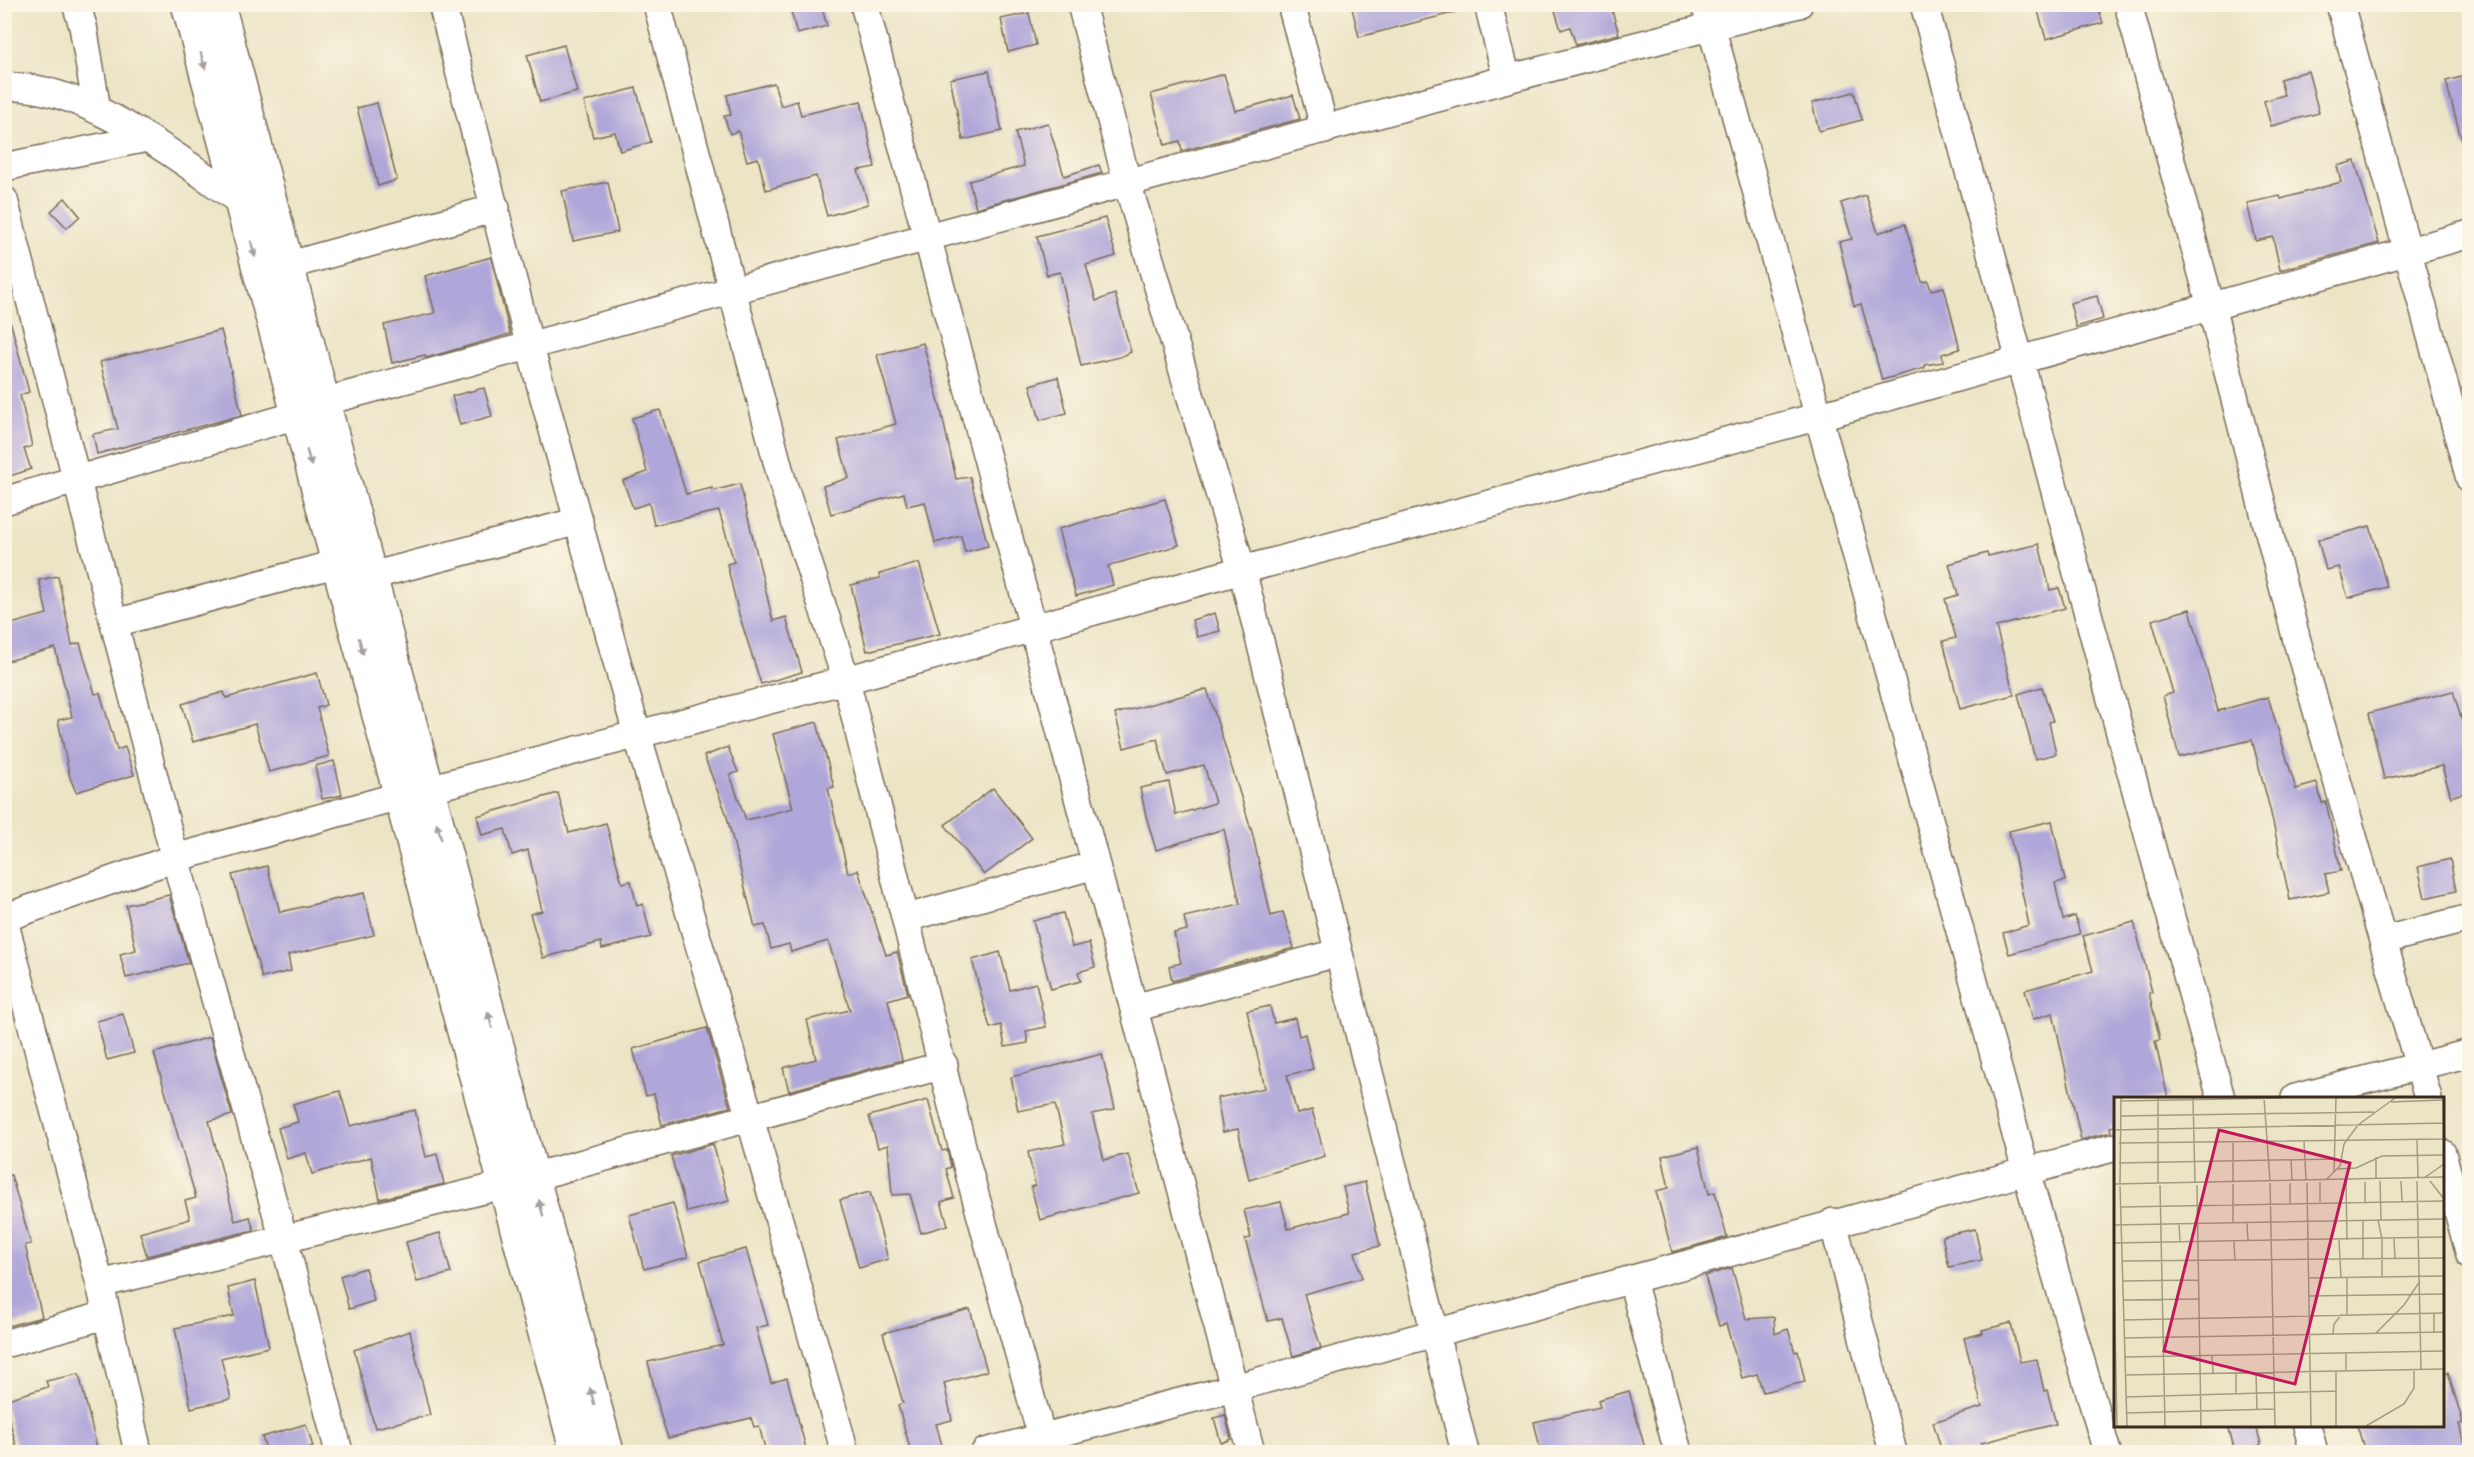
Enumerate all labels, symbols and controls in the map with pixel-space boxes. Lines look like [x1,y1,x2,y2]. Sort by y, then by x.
one-way arrow [199,52,208,70]
one-way arrow [248,240,258,259]
one-way arrow [305,449,315,467]
one-way arrow [356,637,366,655]
one-way arrow [434,822,443,840]
one-way arrow [484,1011,494,1029]
inset map [2114,1097,2444,1427]
one-way arrow [535,1199,545,1217]
one-way arrow [587,1387,596,1405]

